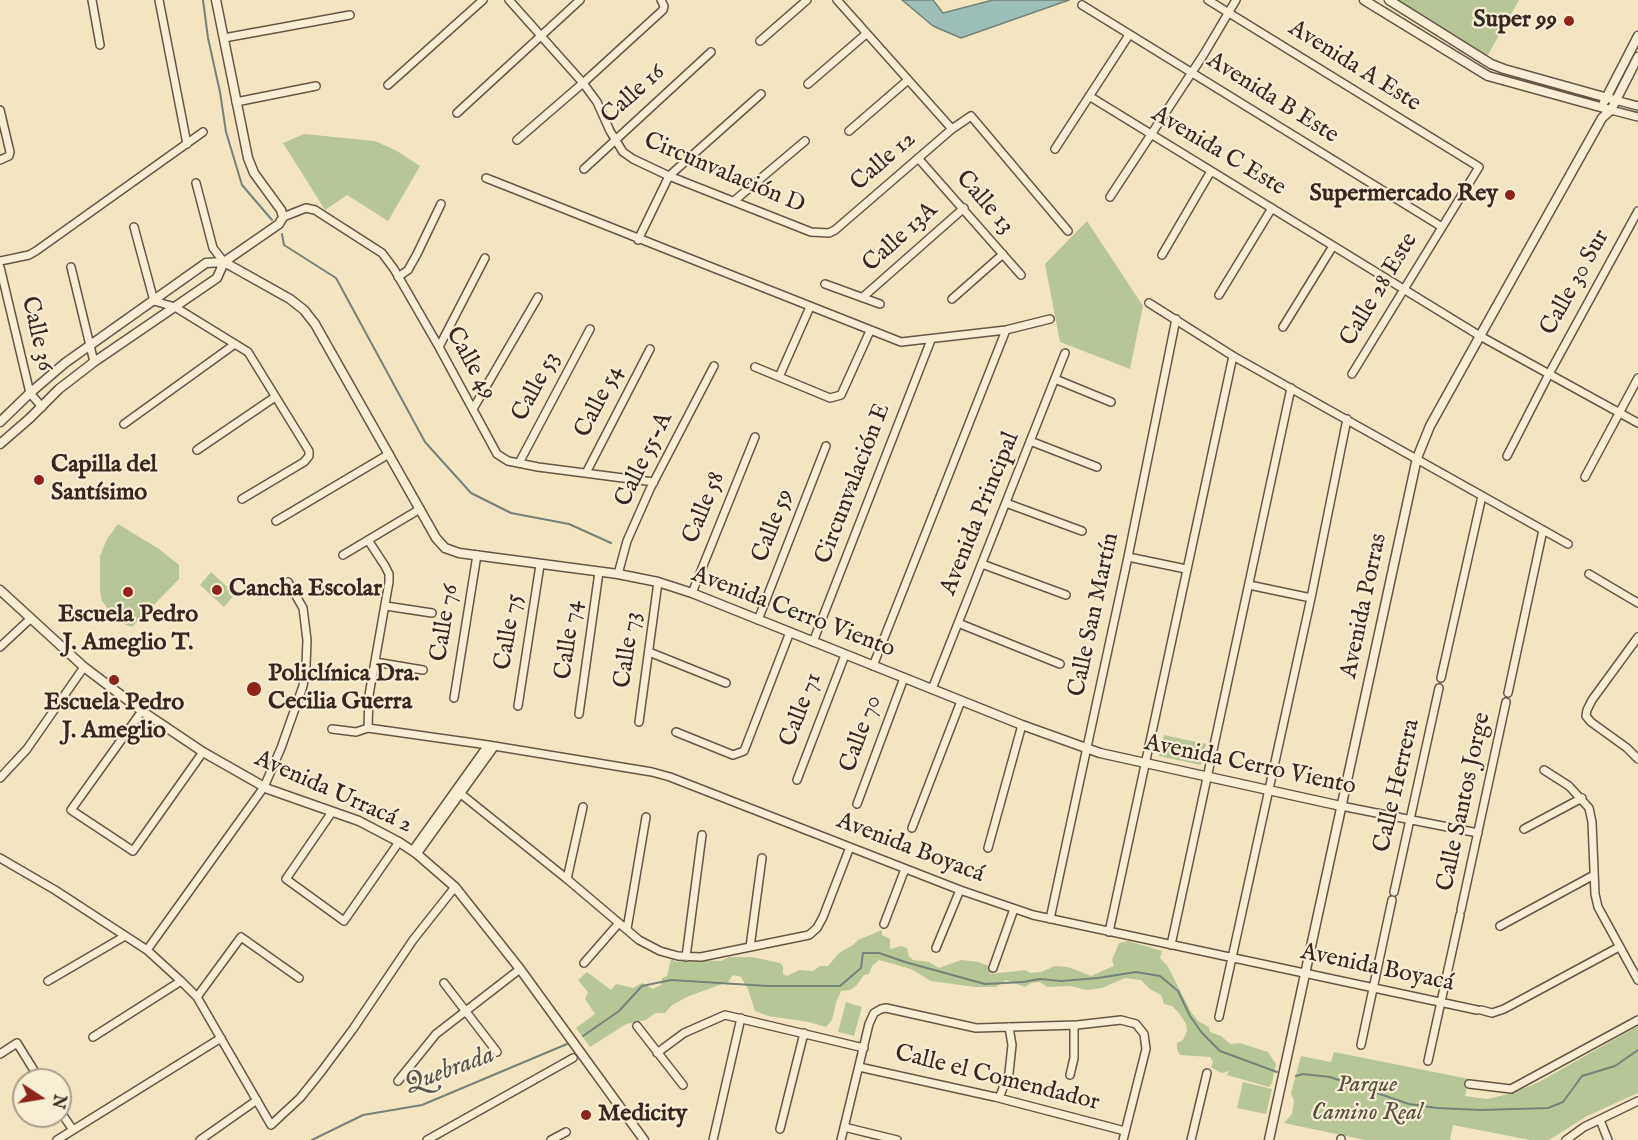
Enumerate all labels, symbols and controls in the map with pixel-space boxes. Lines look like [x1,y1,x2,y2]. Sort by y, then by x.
place label: Super 99 [1473,7,1557,35]
marker: Super 99 [1562,14,1576,28]
street label: Avenida A Este [1283,15,1425,119]
street label: Avenida B Este [1201,47,1343,151]
street label: Calle 16 [596,59,672,131]
street label: Avenida C Este [1146,101,1290,203]
street label: Calle 12 [845,126,923,198]
street label: Circunvalación D [639,127,809,221]
street label: Calle 13 [949,165,1019,241]
place label: Supermercado Rey [1310,181,1498,209]
marker: Supermercado Rey [1503,188,1517,202]
street label: Calle 13A [858,197,944,279]
street label: Calle 30 Sur [1535,225,1617,341]
street label: Calle 28 Este [1335,228,1425,352]
street label: Calle 36 [13,294,59,374]
street label: Calle 49 [438,322,502,406]
street label: Calle 53 [507,347,567,427]
street label: Calle 54 [570,361,630,443]
street label: Circunvalación E [810,400,898,568]
street label: Calle 55-A [610,408,680,512]
street label: Avenida Principal [935,428,1027,600]
place label: Capilla del Santísimo [51,452,157,508]
street label: Calle 58 [678,468,732,548]
marker: Capilla del Santísimo [32,473,46,487]
street label: Calle 59 [747,485,801,567]
street label: Calle San Martín [1064,530,1126,700]
street label: Avenida Porras [1336,531,1394,681]
street label: Avenida Cerro Viento [687,561,899,665]
place label: Cancha Escolar [229,576,382,604]
street label: Calle 76 [426,582,466,664]
marker: Cancha Escolar [210,583,224,597]
marker: Escuela Pedro J. Ameglio T. [121,585,135,599]
street label: Calle 75 [490,592,530,672]
street label: Calle 74 [550,599,590,681]
place label: Escuela Pedro J. Ameglio T. [58,602,198,658]
street label: Calle 73 [609,610,649,690]
place label: Policlínica Dra. Cecilia Guerra [268,661,419,717]
street label: Calle 71 [775,669,829,751]
marker: Escuela Pedro J. Ameglio [107,673,121,687]
marker: Policlínica Dra. Cecilia Guerra [245,680,263,698]
place label: Escuela Pedro J. Ameglio [44,690,184,746]
street label: Calle 70 [835,692,889,776]
street label: Calle Santos Jorge [1432,710,1498,894]
street label: Calle Herrera [1369,717,1427,855]
street label: Avenida Cerro Viento [1142,730,1358,802]
street label: Avenida Urracá 2 [250,745,416,841]
street label: Avenida Boyacá [832,808,988,890]
street label: Avenida Boyacá [1298,939,1456,999]
water label: Quebrada [401,1040,499,1102]
street label: Calle el Comendador [892,1040,1102,1118]
north arrow [12,1068,72,1128]
park label: Parque Camino Real [1311,1072,1423,1128]
text: N [46,1092,69,1110]
place label: Medicity [598,1101,687,1129]
marker: Medicity [579,1108,593,1122]

